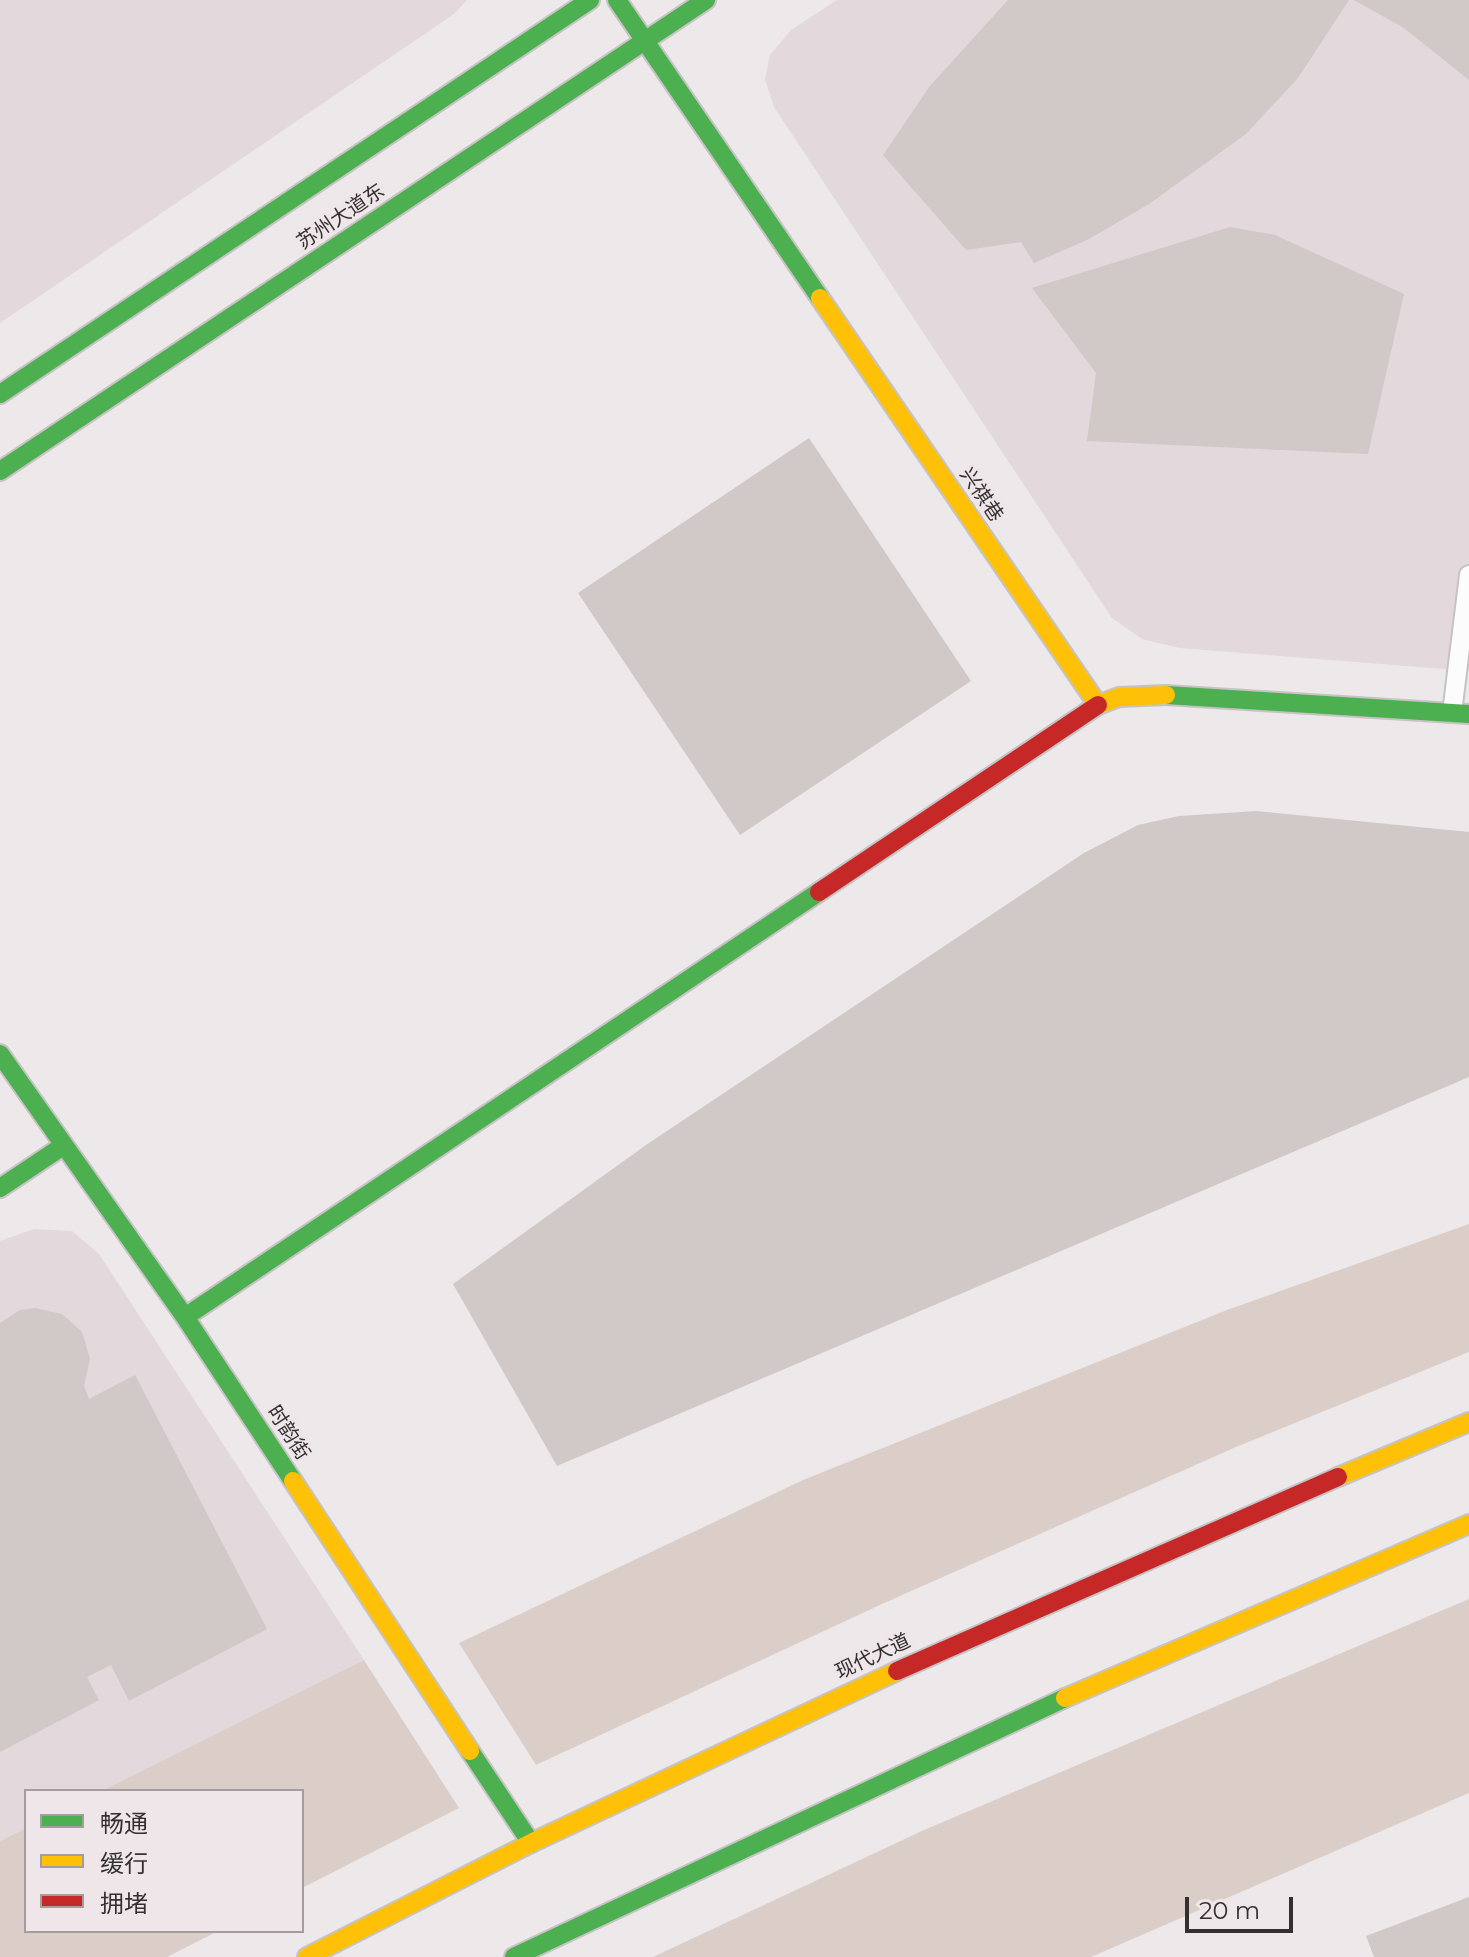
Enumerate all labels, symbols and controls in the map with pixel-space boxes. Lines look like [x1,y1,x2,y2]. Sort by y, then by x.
street label: 苏州大道东 [293,179,389,255]
street label: 兴祺巷 [954,463,1008,527]
street label: 时韵街 [262,1401,314,1465]
street label: 现代大道 [832,1629,914,1685]
legend [24,1789,304,1933]
text: 畅通 [100,1809,148,1838]
text: 缓行 [100,1849,148,1878]
scale bar [1189,1881,1297,1931]
text: 拥堵 [100,1889,148,1918]
text: 20 m [1199,1896,1260,1925]

